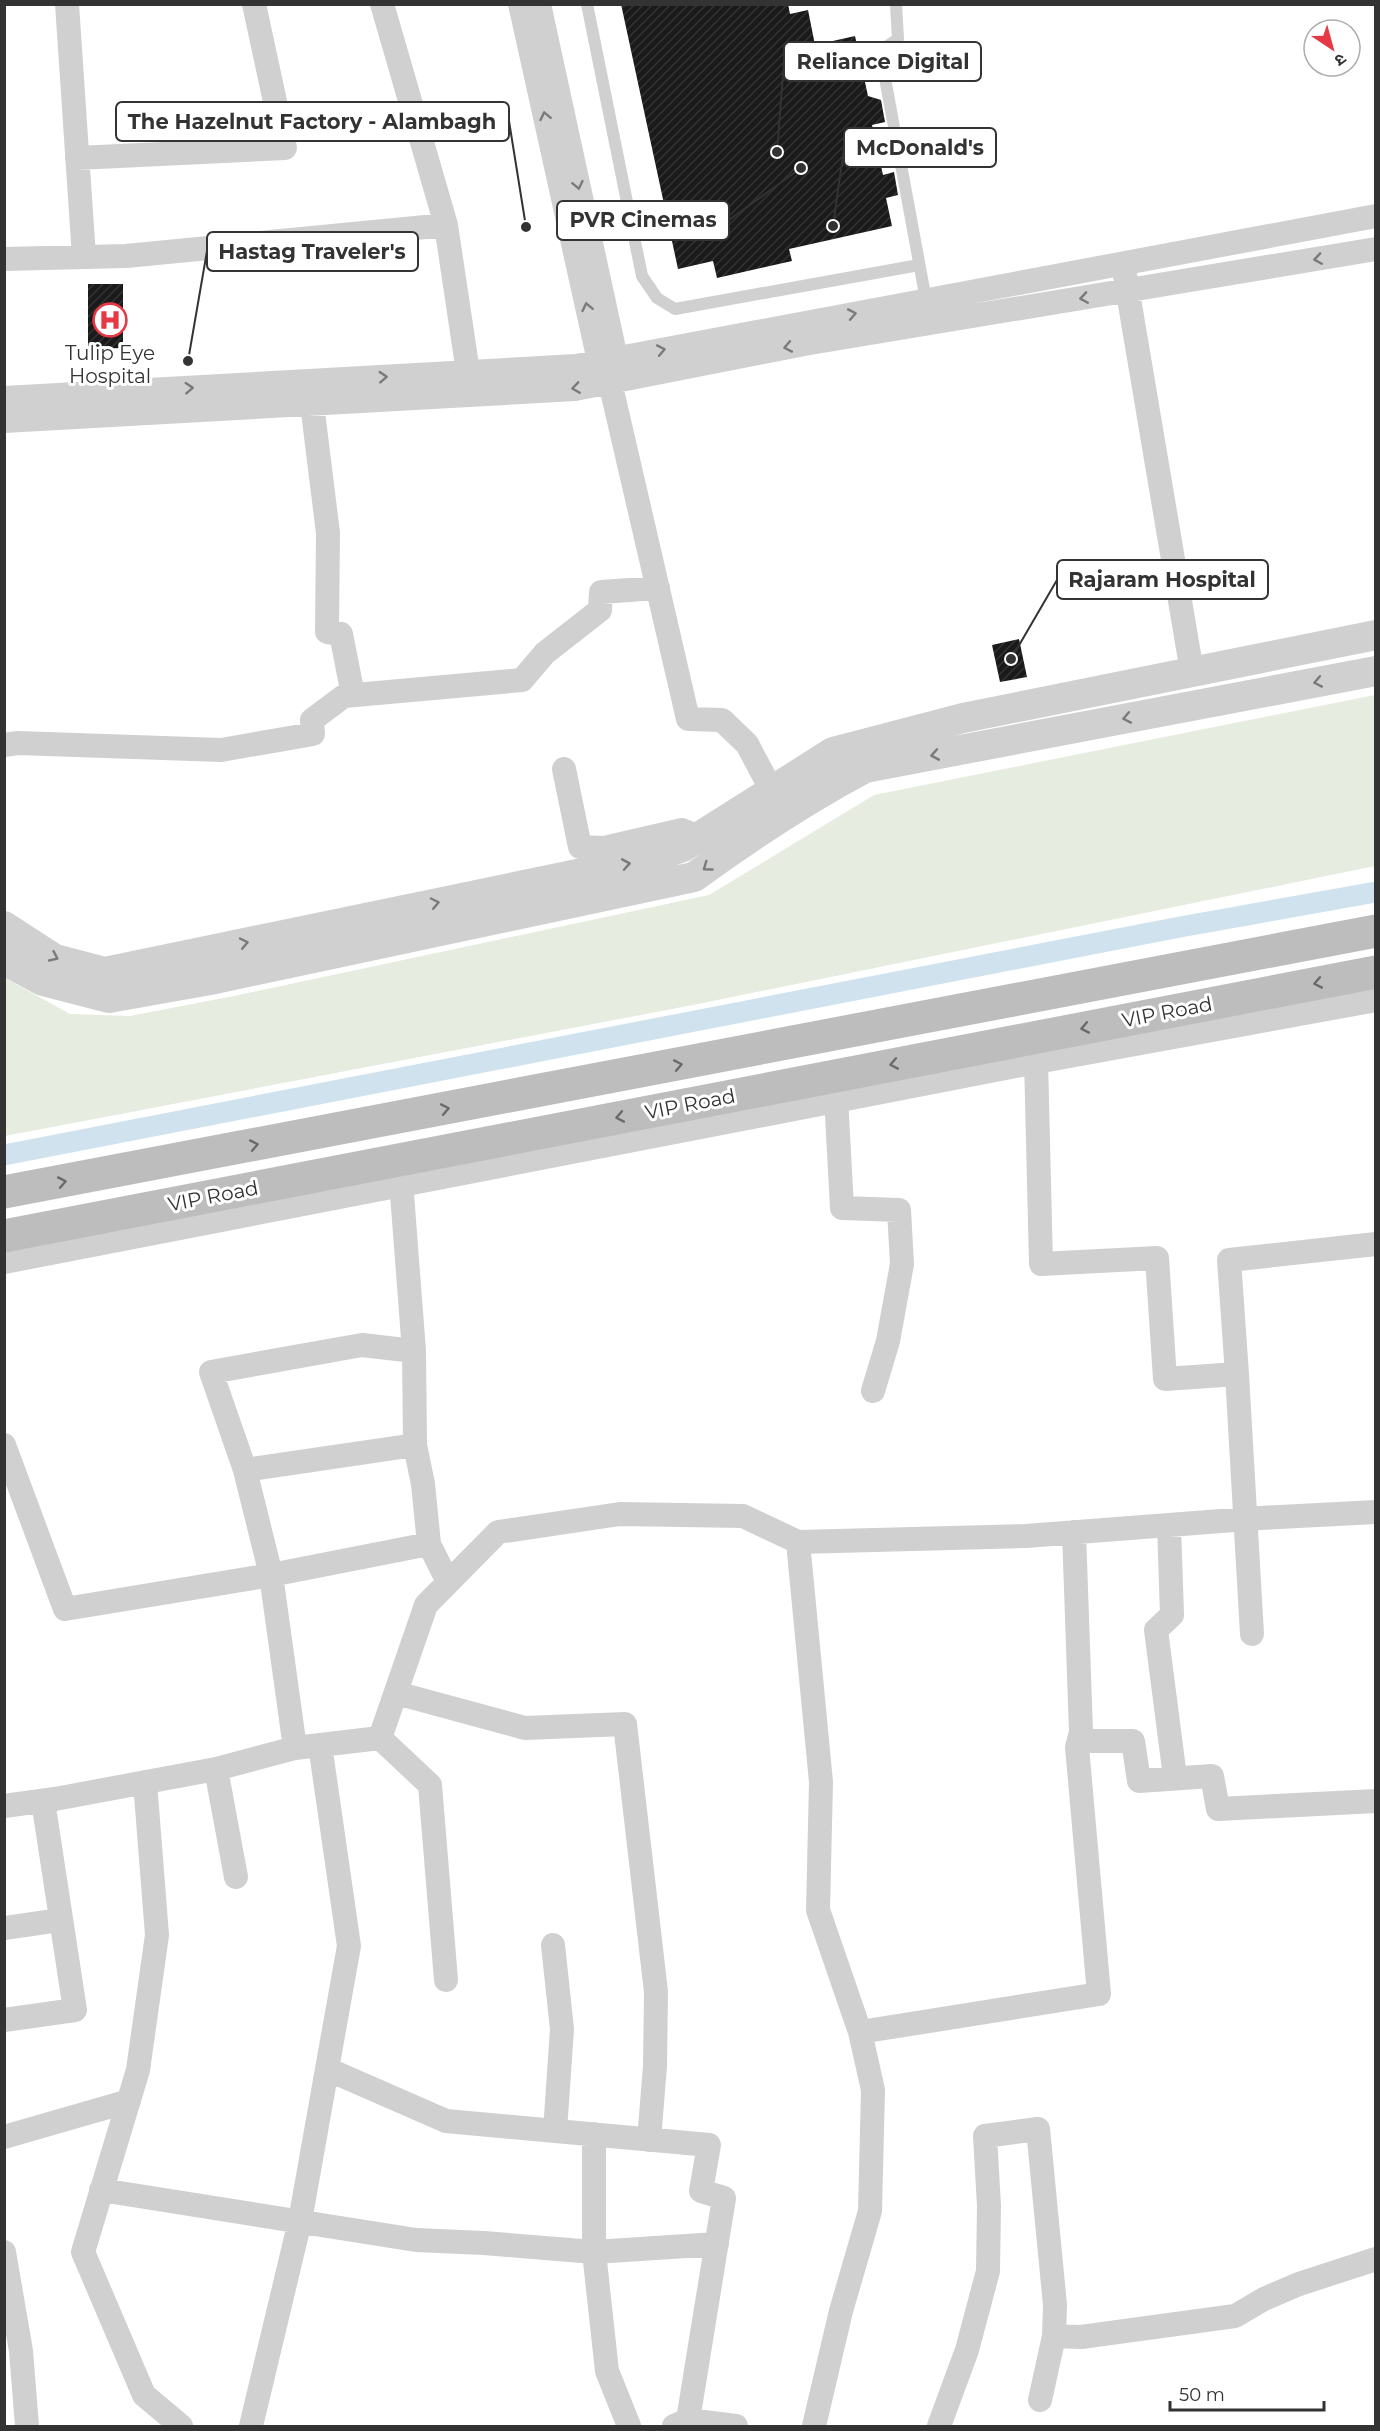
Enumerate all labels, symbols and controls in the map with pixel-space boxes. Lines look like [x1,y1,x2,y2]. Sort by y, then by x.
north arrow [1302,18,1362,78]
callout: Reliance Digital [784,42,981,81]
text: Reliance Digital [796,49,970,74]
text: उ [1331,49,1350,71]
callout: The Hazelnut Factory - Alambagh [116,102,509,141]
text: The Hazelnut Factory - Alambagh [128,109,496,134]
one-way arrow [539,112,552,122]
callout: McDonald's [844,128,996,167]
text: McDonald's [856,135,984,160]
one-way arrow [571,180,584,190]
callout: PVR Cinemas [557,201,729,240]
text: PVR Cinemas [569,207,717,232]
callout: Hastag Traveler's [207,232,418,271]
text: Hastag Traveler's [218,239,406,264]
one-way arrow [1313,252,1323,265]
one-way arrow [1079,291,1089,303]
hospital icon: Tulip Eye Hospital [92,302,128,338]
one-way arrow [581,302,594,312]
one-way arrow [847,308,857,321]
one-way arrow [783,340,793,353]
place label: Tulip Eye Hospital [65,341,155,388]
one-way arrow [655,344,665,357]
one-way arrow [379,370,388,383]
one-way arrow [184,381,193,394]
one-way arrow [571,382,581,394]
callout: Rajaram Hospital [1057,560,1268,599]
text: Rajaram Hospital [1068,567,1256,592]
one-way arrow [1313,675,1323,687]
one-way arrow [1122,711,1132,724]
one-way arrow [930,748,940,761]
one-way arrow [620,858,630,871]
one-way arrow [703,860,714,871]
one-way arrow [429,897,439,910]
one-way arrow [239,937,249,950]
one-way arrow [48,949,59,961]
one-way arrow [1313,976,1323,989]
street label: VIP Road [1120,991,1214,1033]
one-way arrow [1081,1021,1091,1034]
one-way arrow [889,1058,898,1070]
one-way arrow [673,1059,683,1072]
street label: VIP Road [643,1083,737,1125]
one-way arrow [440,1103,450,1116]
one-way arrow [615,1110,625,1123]
one-way arrow [248,1139,258,1152]
street label: VIP Road [166,1175,260,1217]
one-way arrow [57,1176,67,1188]
scale bar [1170,2374,1324,2412]
text: 50 m [1179,2384,1225,2406]

